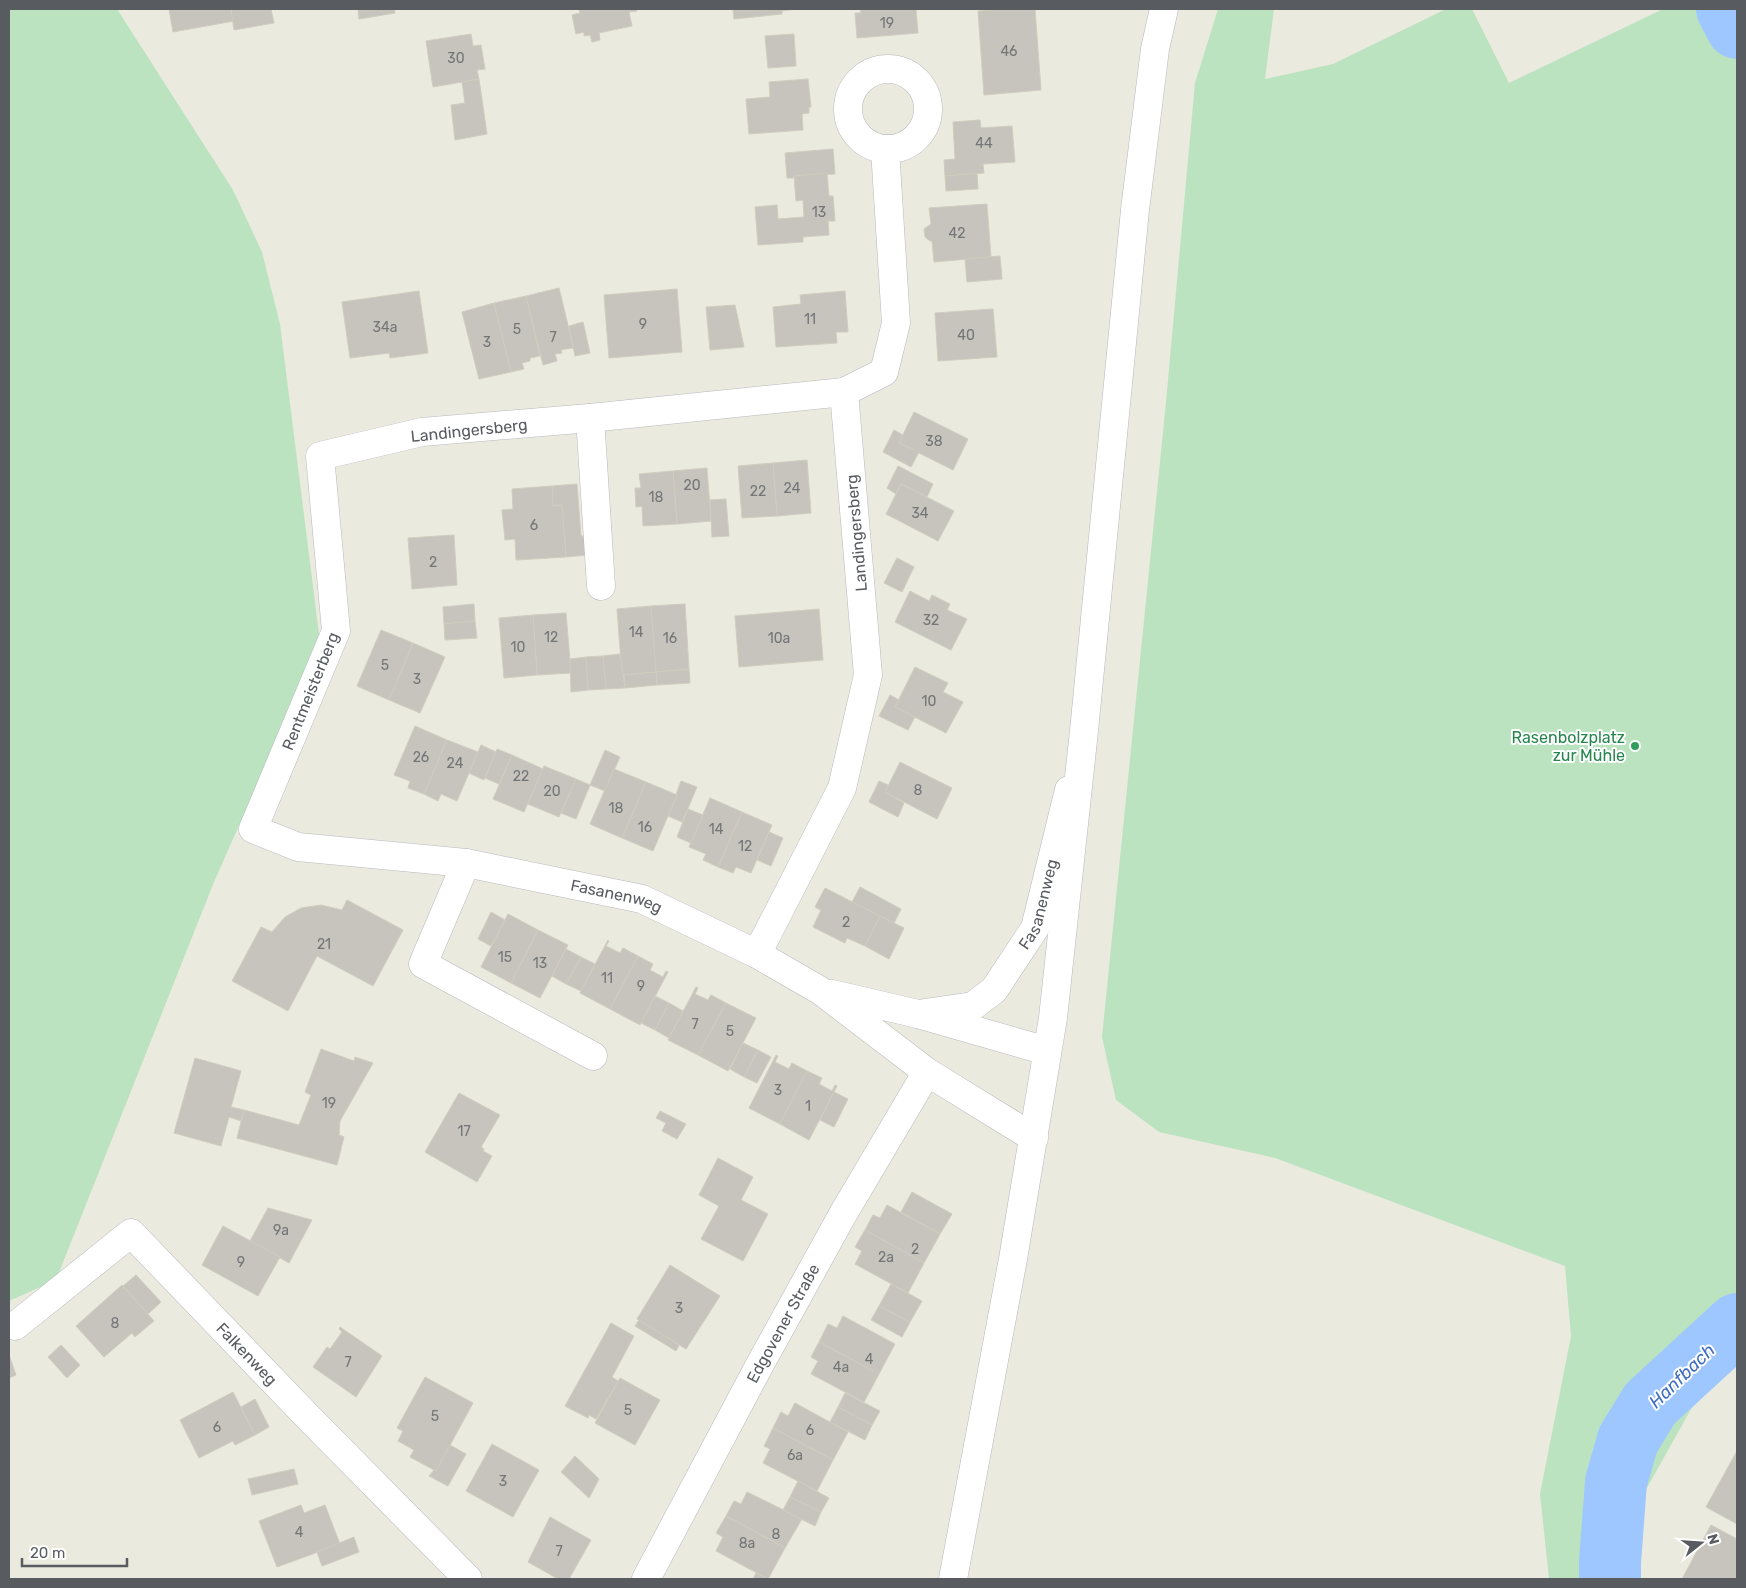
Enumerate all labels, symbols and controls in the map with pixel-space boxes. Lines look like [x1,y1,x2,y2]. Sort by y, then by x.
house number: 19 [880,15,894,32]
house number: 46 [1000,43,1018,60]
house number: 30 [447,50,465,67]
house number: 44 [975,135,993,152]
house number: 13 [812,204,826,221]
house number: 42 [949,225,965,242]
house number: 11 [804,311,816,328]
house number: 9 [639,316,647,333]
house number: 34a [373,319,397,336]
house number: 5 [513,321,521,338]
house number: 40 [957,327,975,344]
house number: 7 [549,329,557,346]
house number: 3 [483,334,491,351]
street label: Landingersberg [410,415,528,446]
house number: 38 [925,433,943,450]
street label: Landingersberg [842,474,871,592]
house number: 20 [683,477,701,494]
house number: 24 [784,480,801,497]
house number: 22 [750,483,766,500]
house number: 18 [649,489,664,506]
house number: 34 [911,505,929,522]
house number: 6 [530,517,538,534]
house number: 2 [429,554,437,571]
house number: 32 [923,612,939,629]
house number: 14 [629,624,644,641]
street label: Rentmeisterberg [278,629,343,753]
house number: 12 [544,629,558,646]
house number: 16 [663,630,677,647]
house number: 10a [768,630,790,647]
house number: 10 [511,639,526,656]
house number: 5 [381,657,389,674]
house number: 3 [413,671,421,688]
house number: 10 [922,693,937,710]
place label: Rasenbolzplatz zur Mühle [1512,728,1625,765]
marker: Rasenbolzplatz zur Mühle [1629,740,1641,752]
house number: 26 [413,749,429,766]
house number: 24 [447,755,464,772]
house number: 22 [513,768,529,785]
house number: 8 [914,782,923,799]
house number: 20 [543,783,561,800]
house number: 18 [609,800,624,817]
house number: 16 [638,819,652,836]
house number: 14 [709,821,724,838]
house number: 12 [738,838,752,855]
street label: Fasanenweg [1015,857,1062,953]
street label: Fasanenweg [569,876,665,917]
house number: 2 [842,914,850,931]
house number: 21 [317,936,331,953]
house number: 15 [498,949,512,966]
house number: 13 [533,955,547,972]
house number: 11 [601,970,613,987]
house number: 9 [637,978,645,995]
house number: 7 [691,1016,699,1033]
house number: 5 [726,1023,734,1040]
house number: 3 [774,1082,782,1099]
house number: 19 [322,1095,336,1112]
house number: 1 [805,1098,811,1115]
house number: 17 [457,1123,471,1140]
house number: 9a [273,1222,289,1239]
house number: 2 [911,1241,919,1258]
house number: 2a [878,1249,894,1266]
house number: 9 [237,1254,245,1271]
street label: Edgovener Straße [743,1261,824,1386]
house number: 3 [675,1300,683,1317]
house number: 8 [111,1315,120,1332]
street label: Falkenweg [212,1319,281,1389]
water label: Hanfbach [1644,1339,1720,1413]
house number: 4 [865,1351,874,1368]
house number: 7 [344,1354,352,1371]
house number: 4a [833,1359,849,1376]
house number: 5 [624,1402,632,1419]
house number: 5 [431,1408,439,1425]
house number: 6 [213,1419,221,1436]
house number: 6 [806,1422,814,1439]
house number: 6a [787,1447,803,1464]
house number: 3 [499,1473,507,1490]
north arrow [1676,1518,1726,1568]
house number: 4 [295,1524,304,1541]
house number: 8 [772,1526,781,1543]
text: N [1703,1532,1723,1547]
house number: 8a [739,1535,755,1552]
scale bar [22,1536,128,1568]
house number: 7 [555,1543,563,1560]
text: 20 m [30,1544,65,1562]

